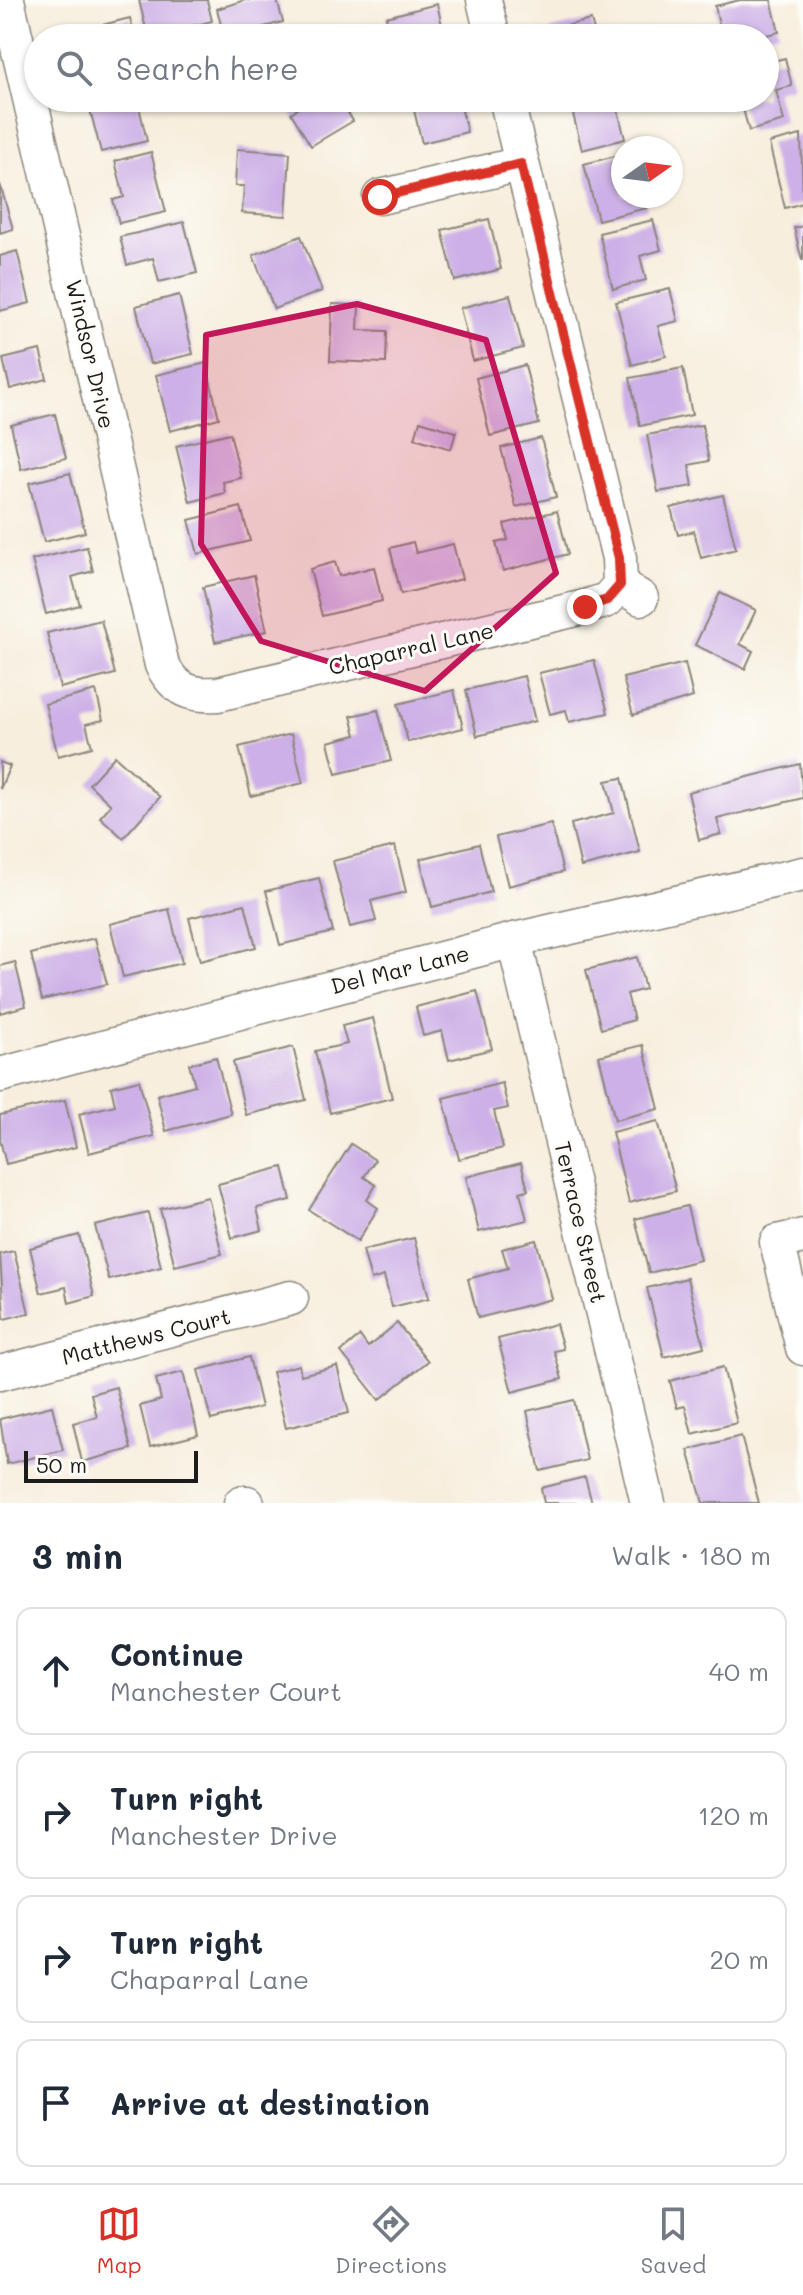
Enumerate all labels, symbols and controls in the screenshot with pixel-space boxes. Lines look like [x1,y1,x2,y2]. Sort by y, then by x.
search box [24,24,779,112]
icon: search [52,46,96,90]
text: Search here [116,48,299,88]
north arrow [611,136,683,208]
route start [362,179,398,215]
street label: Windsor Drive [60,277,122,431]
route end [567,589,603,625]
street label: Chaparral Lane [326,615,496,681]
street label: Del Mar Lane [328,938,472,1000]
street label: Terrace Street [548,1138,614,1306]
street label: Matthews Court [59,1301,233,1371]
scale bar [24,1447,198,1483]
text: 50 m [36,1450,87,1479]
text: 3 min [32,1533,123,1578]
text: Walk · 180 m [611,1538,771,1572]
text: Continue [110,1634,243,1674]
icon: ahead [34,1649,78,1693]
text: 40 m [709,1654,769,1688]
text: Manchester Court [110,1674,342,1708]
text: Turn right [110,1778,263,1818]
icon: right [34,1793,78,1837]
text: 120 m [698,1798,769,1832]
text: Manchester Drive [110,1818,338,1852]
text: Turn right [110,1922,263,1962]
icon: right [34,1937,78,1981]
text: 20 m [709,1942,769,1976]
text: Chaparral Lane [110,1962,309,1996]
icon: arrive [34,2081,78,2125]
text: Arrive at destination [110,2083,430,2123]
tab: Map [97,2202,142,2279]
tab: Directions [335,2202,447,2279]
tab: Saved [641,2202,706,2279]

